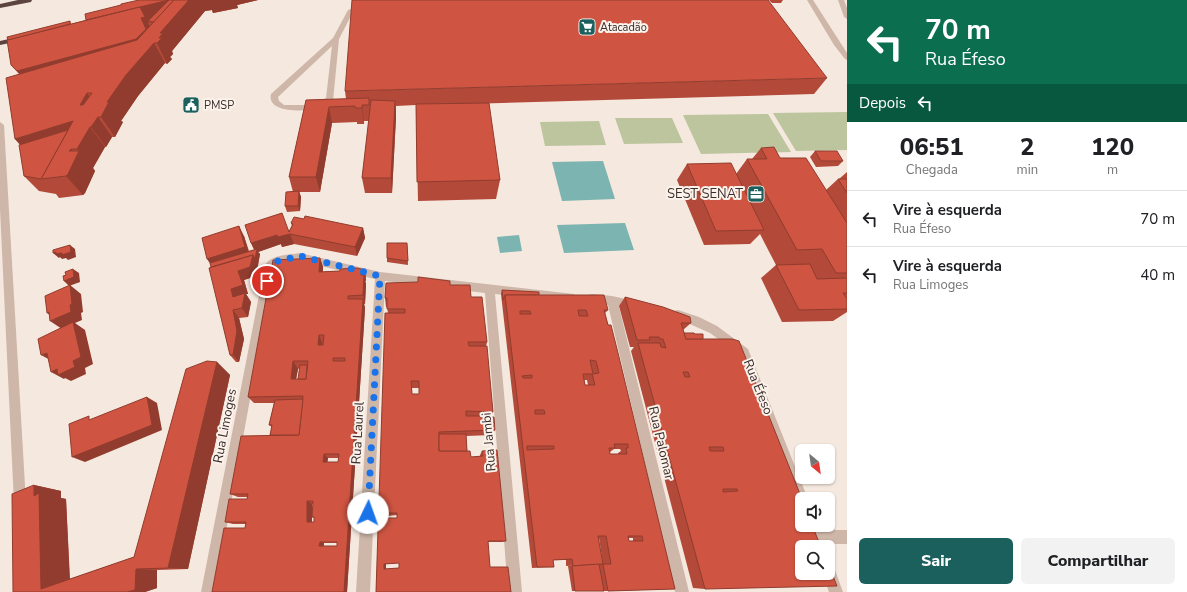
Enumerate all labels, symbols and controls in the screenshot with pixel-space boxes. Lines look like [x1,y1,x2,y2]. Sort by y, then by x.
text: 70 m [925,11,991,49]
icon: left [859,16,911,68]
supermarket icon: Atacadão [577,17,597,37]
place label: Atacadão [600,20,647,35]
text: Rua Éfeso [925,47,1006,71]
icon: left [914,92,936,114]
text: Depois [859,93,906,113]
public building icon: PMSP [181,95,201,115]
place label: PMSP [204,98,234,113]
text: 06:51 [900,131,964,163]
text: 2 [1020,131,1035,163]
text: 120 [1091,131,1134,163]
text: Chegada [906,161,958,179]
text: min [1017,161,1038,179]
text: m [1107,161,1118,179]
office icon: SEST SENAT [746,184,766,204]
place label: SEST SENAT [667,185,743,203]
text: Vire à esquerda [893,200,1002,220]
icon: left [859,208,881,230]
text: 70 m [1140,209,1175,229]
text: Rua Éfeso [893,220,951,238]
text: Vire à esquerda [893,256,1002,276]
pin [250,264,284,298]
icon: left [859,264,881,286]
text: 40 m [1140,265,1175,285]
icon: arrive [256,270,278,292]
text: Rua Limoges [893,276,968,294]
street label: Rua Éfeso [739,356,778,417]
street label: Rua Limoges [209,387,241,465]
street label: Rua Laurel [347,401,369,465]
street label: Rua Palomar [644,405,678,482]
street label: Rua Jambi [477,412,501,472]
north arrow [795,444,835,484]
map controls [795,444,835,580]
position arrow [347,492,389,534]
button: sound [795,492,835,532]
button: Sair [859,538,1013,584]
button: Compartilhar [1021,538,1175,584]
button: search [795,540,835,580]

